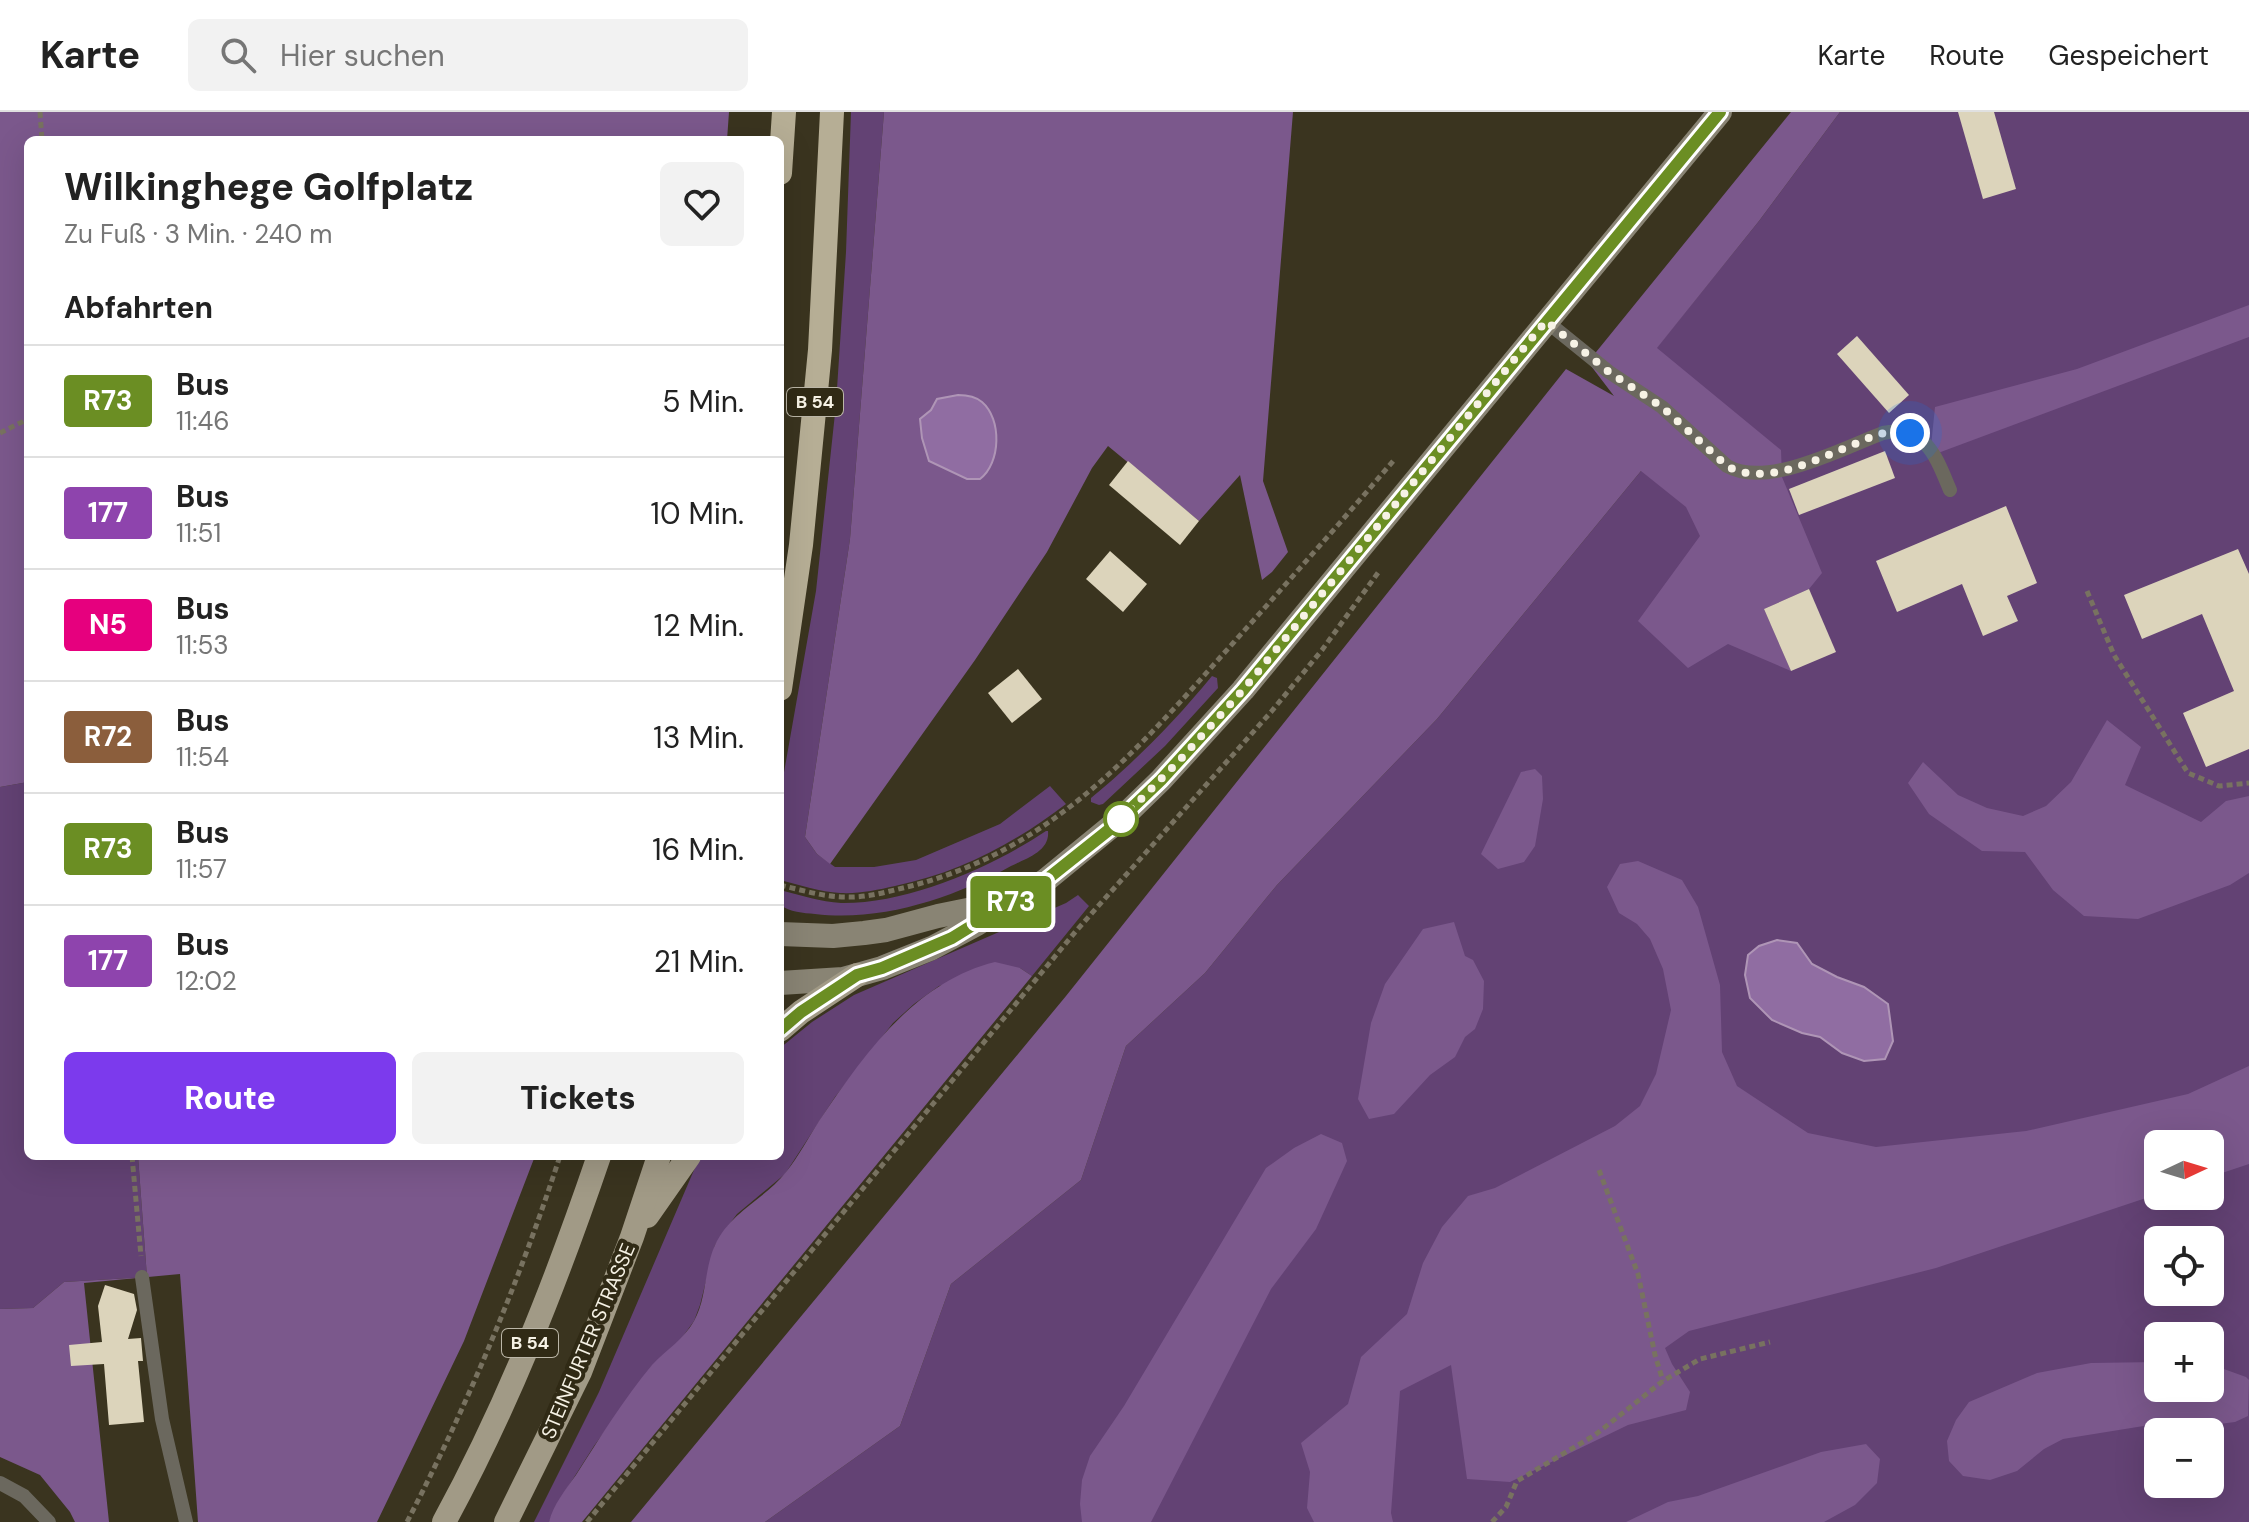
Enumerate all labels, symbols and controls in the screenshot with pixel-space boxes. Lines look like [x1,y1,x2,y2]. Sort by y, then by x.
search box [188,19,748,91]
text: Karte [40,30,140,80]
icon: search [216,33,260,77]
text: Hier suchen [280,36,445,75]
text: Karte [1818,37,1885,74]
text: Route [1929,37,2004,74]
text: Gespeichert [2048,37,2209,74]
text: Wilkinghege Golfplatz [64,162,473,212]
button: heart [660,162,744,246]
text: Zu Fuß · 3 Min. · 240 m [64,217,332,251]
text: Abfahrten [64,288,213,327]
text: Bus [176,365,230,404]
text: R73 [83,382,133,419]
text: 5 Min. [662,382,744,421]
road number: B 54 [787,388,843,416]
text: 11:46 [176,404,230,438]
your location [1890,413,1930,453]
text: Bus [176,477,230,516]
text: 177 [88,494,128,531]
text: 10 Min. [651,494,744,533]
text: 11:51 [176,516,221,550]
text: Bus [176,589,230,628]
text: N5 [89,606,127,643]
text: 12 Min. [654,606,744,645]
text: 11:53 [176,628,229,662]
text: Bus [176,701,230,740]
text: R72 [84,718,132,755]
text: 13 Min. [653,718,744,757]
text: 11:54 [176,740,229,774]
unlabelled marker [1104,802,1138,836]
text: Bus [176,813,230,852]
text: R73 [83,830,133,867]
text: 16 Min. [652,830,744,869]
text: 11:57 [176,852,227,886]
line badge: R73 [965,876,1057,928]
text: R73 [986,883,1036,920]
text: Bus [176,925,230,964]
text: 177 [88,942,128,979]
text: 21 Min. [654,942,744,981]
text: 12:02 [176,964,237,998]
button: Route [64,1052,396,1144]
button: Tickets [412,1052,744,1144]
north arrow [2144,1130,2224,1210]
map controls [2144,1130,2224,1498]
button: locate [2144,1226,2224,1306]
street label: STEINFURTER STRASSE [535,1239,641,1443]
button: + [2144,1322,2224,1402]
road number: B 54 [502,1329,558,1357]
button: − [2144,1418,2224,1498]

